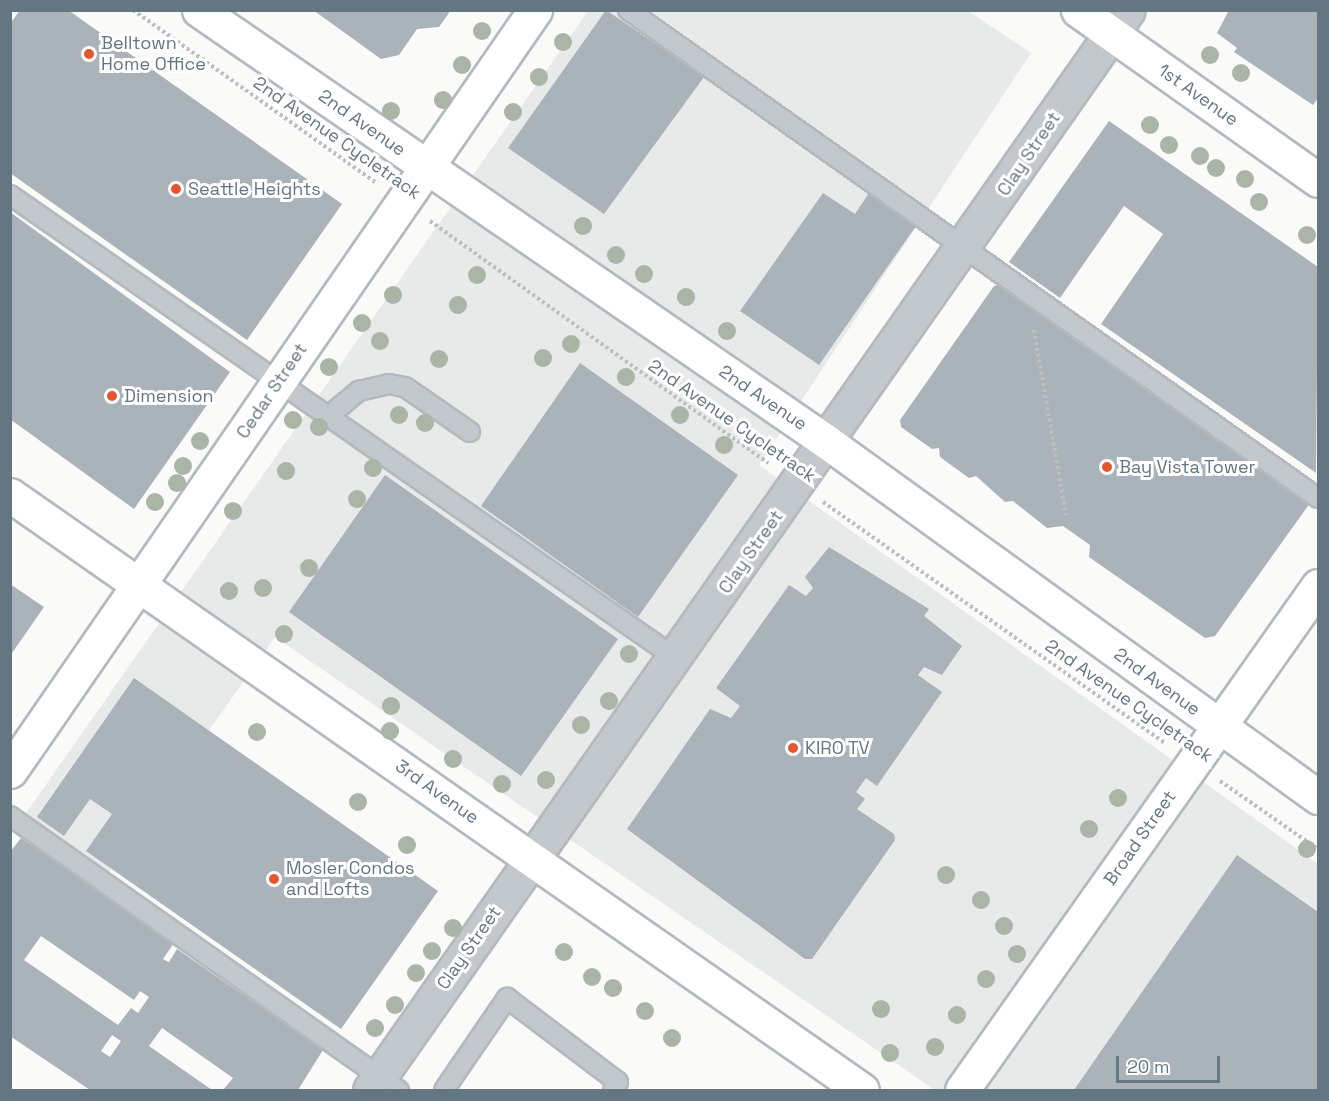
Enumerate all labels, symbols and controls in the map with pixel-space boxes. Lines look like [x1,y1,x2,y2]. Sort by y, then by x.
place label: Belltown Home Office [101,33,206,76]
marker: Belltown Home Office [82,47,96,61]
street label: 1st Avenue [1154,59,1242,131]
street label: 2nd Avenue Cycletrack [249,72,425,204]
street label: 2nd Avenue [314,85,410,161]
street label: Clay Street [993,108,1065,200]
place label: Seattle Heights [188,178,321,200]
marker: Seattle Heights [169,182,183,196]
street label: Cedar Street [232,339,312,443]
street label: 2nd Avenue Cycletrack [644,355,820,487]
street label: 2nd Avenue [715,361,811,435]
place label: Dimension [124,385,214,407]
marker: Dimension [105,389,119,403]
place label: Bay Vista Tower [1119,456,1256,478]
marker: Bay Vista Tower [1100,460,1114,474]
street label: Clay Street [714,506,788,598]
street label: 2nd Avenue Cycletrack [1041,635,1217,767]
street label: 2nd Avenue [1110,643,1204,721]
place label: KIRO TV [805,737,870,759]
marker: KIRO TV [786,741,800,755]
street label: 3rd Avenue [391,755,483,829]
street label: Broad Street [1099,786,1181,890]
place label: Mosler Condos and Lofts [286,858,415,900]
marker: Mosler Condos and Lofts [267,872,281,886]
street label: Clay Street [432,902,506,994]
scale bar [1119,1044,1222,1082]
text: 20 m [1127,1055,1170,1078]

